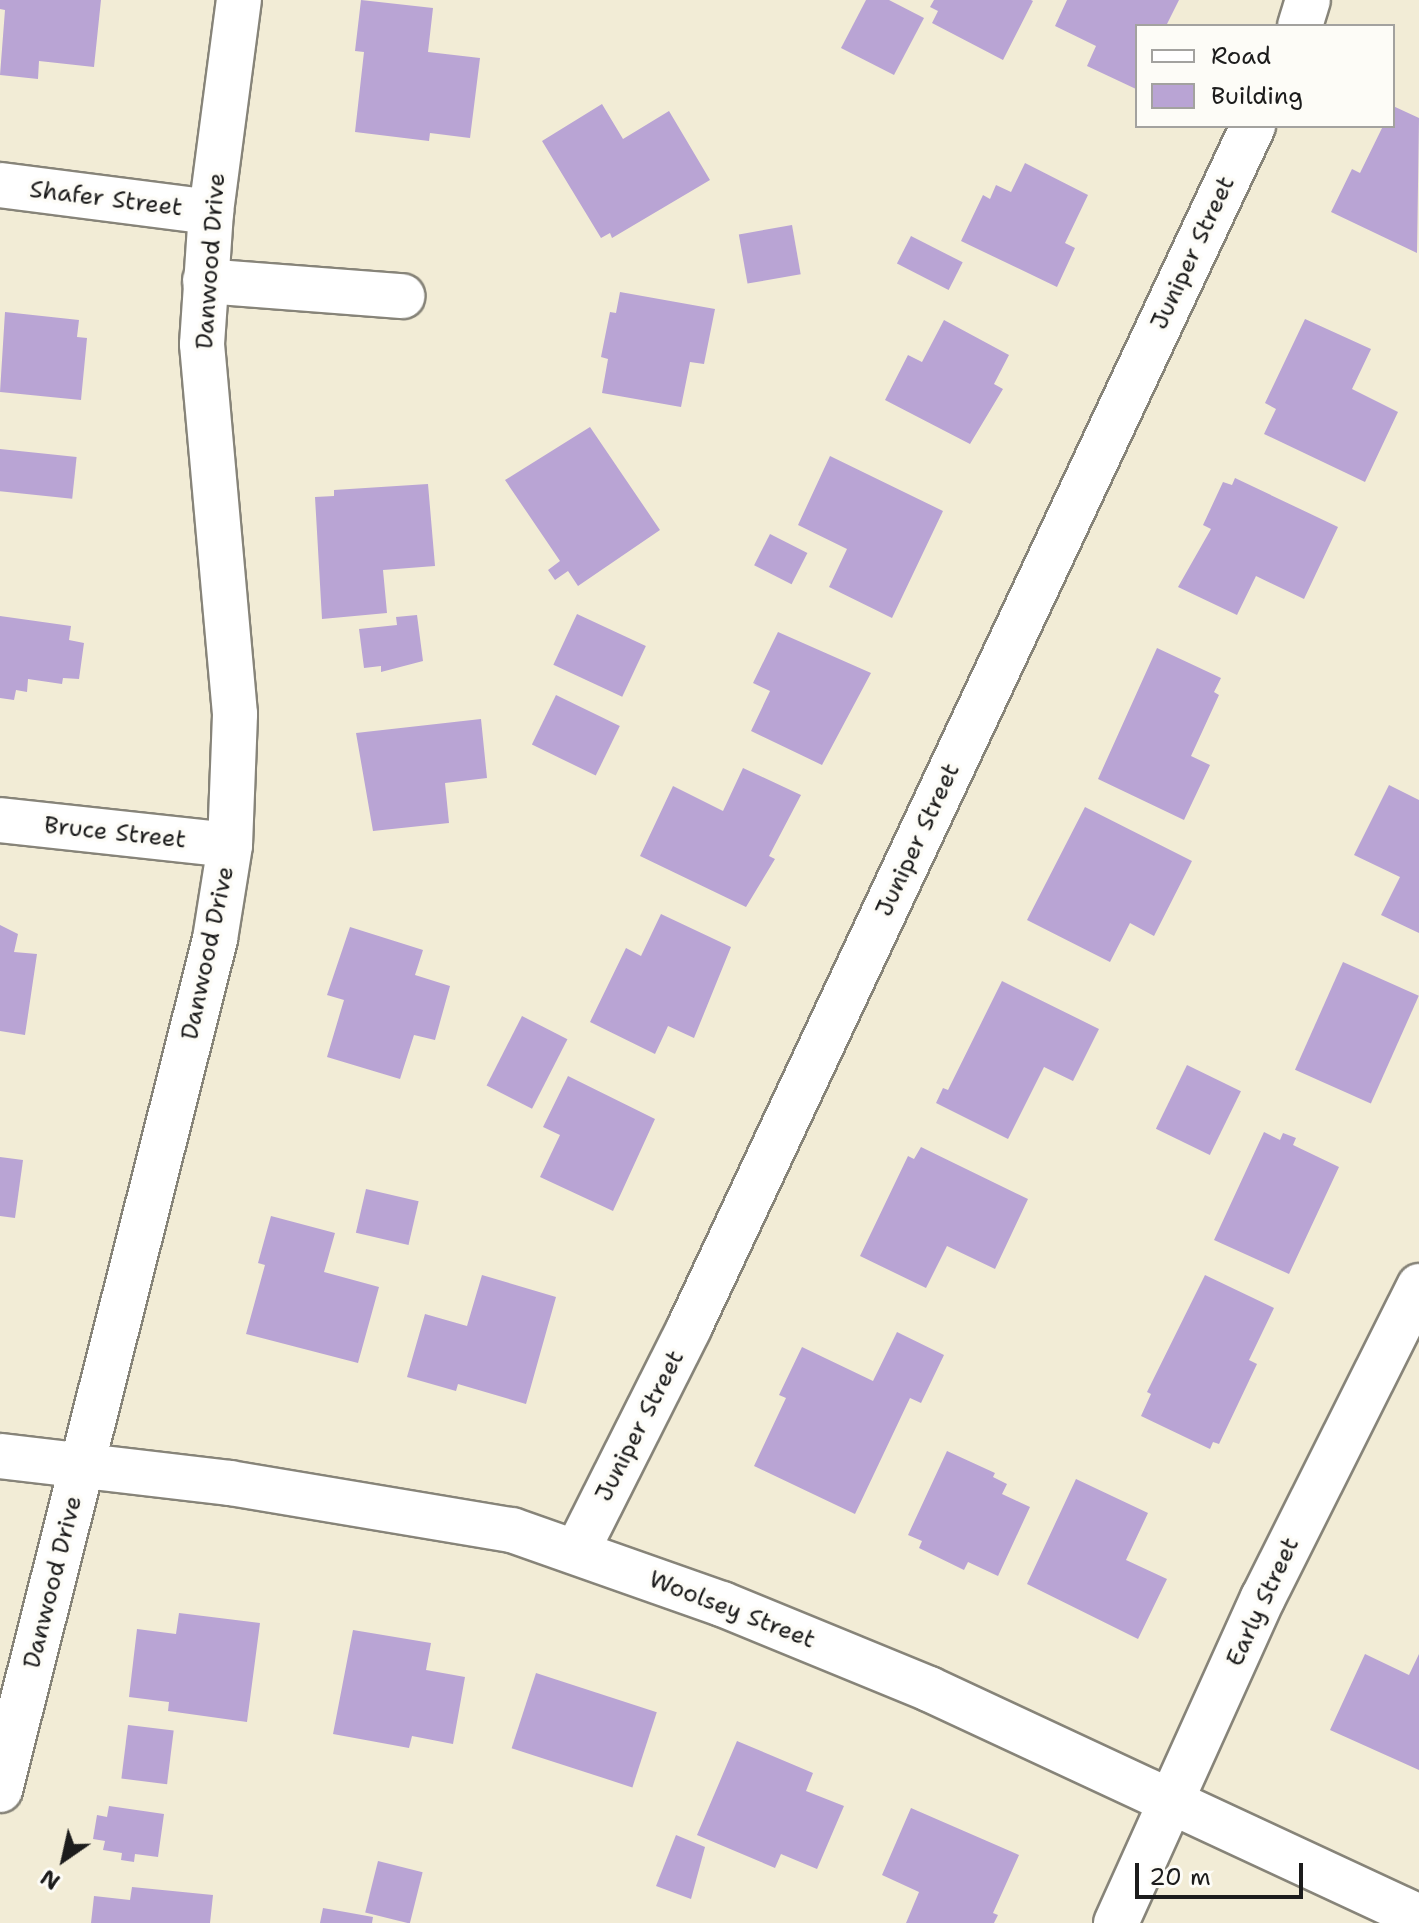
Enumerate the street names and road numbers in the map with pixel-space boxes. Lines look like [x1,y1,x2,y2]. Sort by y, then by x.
street label: Danwood Drive [190,172,232,350]
street label: Juniper Street [1145,172,1241,334]
street label: Shafer Street [28,175,184,223]
street label: Juniper Street [870,759,966,921]
street label: Bruce Street [43,811,187,855]
street label: Danwood Drive [176,864,240,1042]
street label: Juniper Street [590,1346,690,1506]
street label: Danwood Drive [18,1493,88,1671]
street label: Early Street [1221,1533,1305,1671]
street label: Woolsey Street [645,1565,819,1655]

